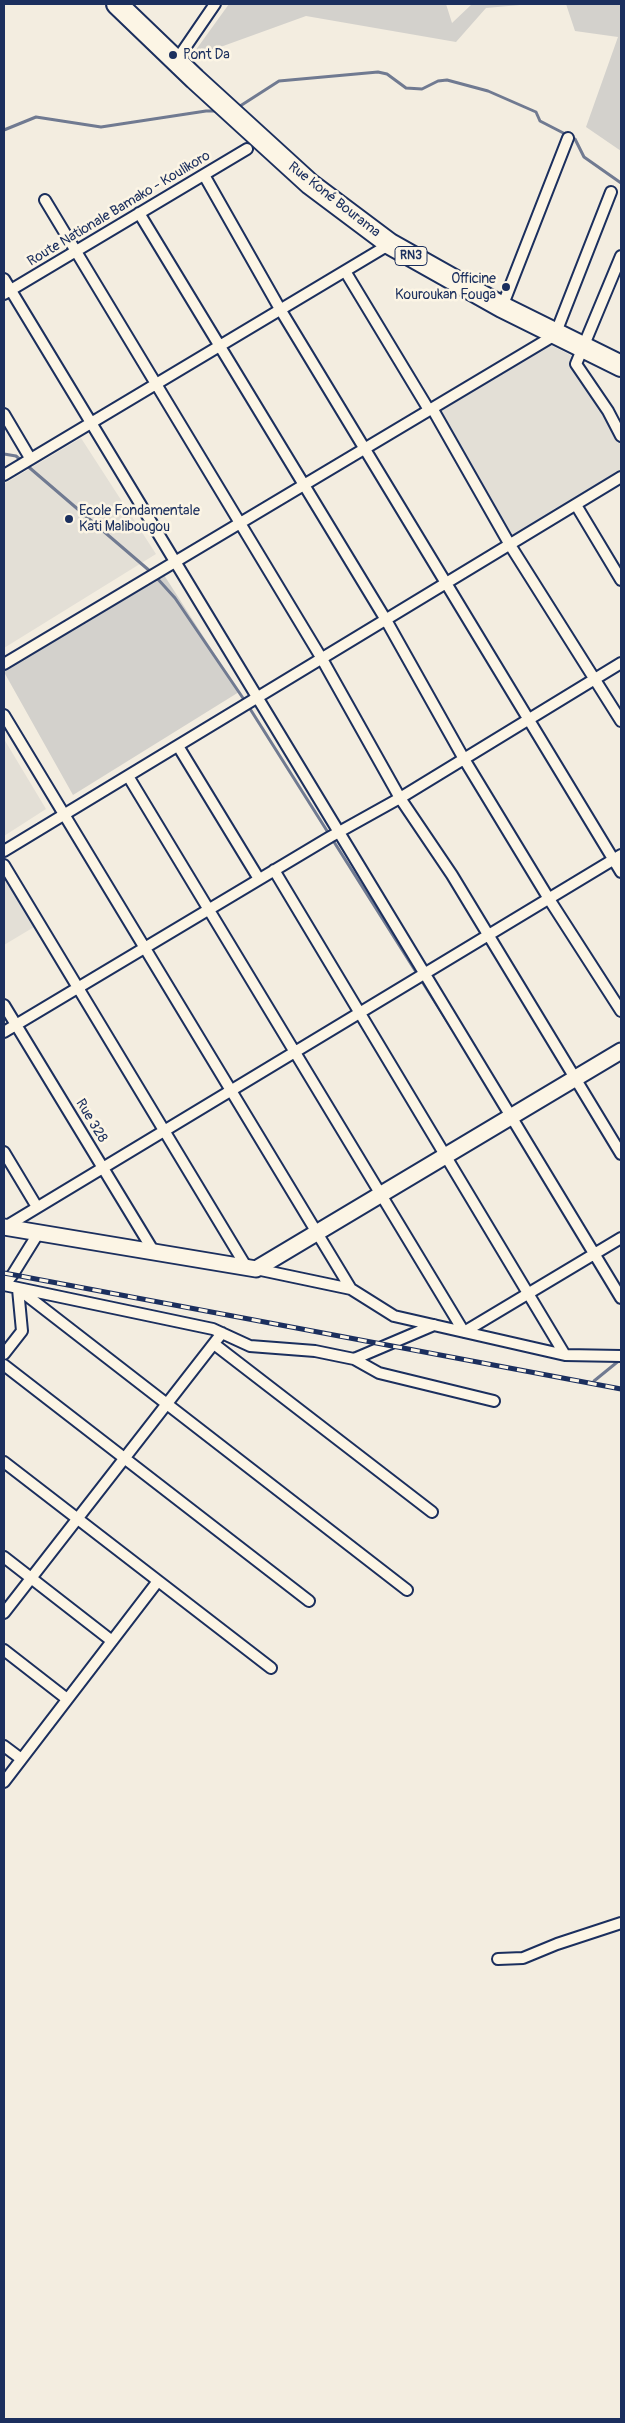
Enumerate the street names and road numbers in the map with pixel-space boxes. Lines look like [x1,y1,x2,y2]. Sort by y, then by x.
street label: Route Nationale Bamako - Koulikoro [25,148,213,270]
street label: Rue Koné Bourama [285,159,383,241]
road number: RN3 [395,247,427,266]
street label: Rue 328 [71,1096,111,1146]

